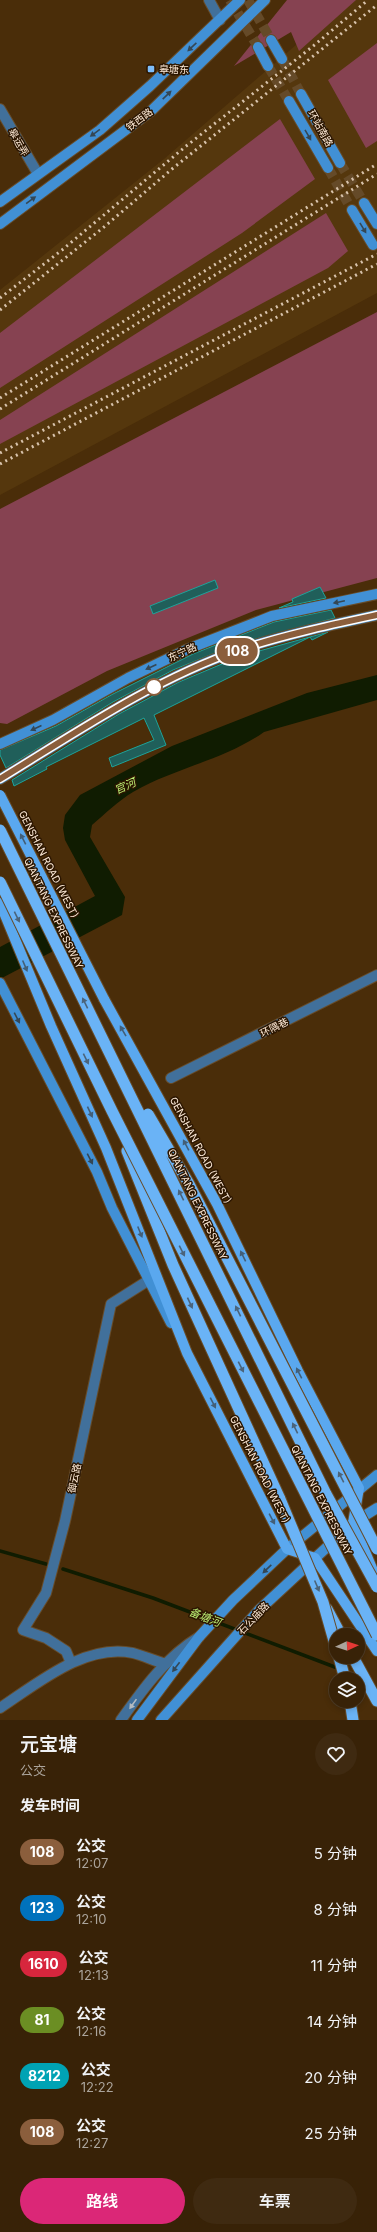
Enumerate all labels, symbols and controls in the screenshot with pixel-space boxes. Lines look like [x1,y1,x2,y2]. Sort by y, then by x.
one-way arrow [187,42,197,52]
place label: 皋塘东 [159,63,189,75]
marker: 皋塘东 [146,64,156,74]
one-way arrow [162,90,172,100]
street label: 铁西路 [123,105,155,133]
street label: 环站南路 [306,108,336,148]
street label: 皋运弄 [6,126,32,158]
one-way arrow [90,129,100,137]
one-way arrow [305,129,312,140]
one-way arrow [26,196,36,204]
one-way arrow [359,222,366,234]
one-way arrow [333,600,345,606]
line badge: 108 [214,638,260,664]
street label: 东宁路 [166,640,198,664]
text: 108 [225,642,249,659]
one-way arrow [145,664,156,670]
unlabelled marker [145,678,163,696]
one-way arrow [30,725,42,731]
water label: 官河 [112,774,140,797]
street label: GENSHAN ROAD (WEST) [17,808,81,920]
one-way arrow [20,833,26,845]
street label: QIANTANG EXPRESSWAY [22,856,86,971]
one-way arrow [14,912,20,923]
one-way arrow [22,960,28,972]
one-way arrow [82,997,88,1009]
one-way arrow [14,1012,21,1024]
street label: 环隅巷 [258,1015,290,1039]
one-way arrow [119,1026,126,1037]
one-way arrow [83,1054,90,1065]
street label: GENSHAN ROAD (WEST) [168,1095,234,1205]
one-way arrow [87,1107,93,1118]
one-way arrow [183,1139,189,1151]
street label: QIANTANG EXPRESSWAY [166,1147,230,1262]
one-way arrow [87,1153,93,1164]
one-way arrow [177,1189,184,1200]
one-way arrow [137,1227,143,1239]
one-way arrow [179,1245,186,1256]
one-way arrow [239,1251,246,1262]
one-way arrow [187,1297,193,1308]
one-way arrow [235,1306,241,1317]
one-way arrow [238,1361,244,1372]
one-way arrow [296,1368,303,1379]
one-way arrow [209,1397,216,1409]
street label: GENSHAN ROAD (WEST) [228,1413,292,1525]
one-way arrow [292,1423,298,1434]
street label: QIANTANG EXPRESSWAY [289,1443,355,1557]
street label: 御云路 [65,1462,83,1494]
one-way arrow [338,1471,344,1482]
one-way arrow [268,1513,275,1525]
one-way arrow [262,1564,272,1574]
one-way arrow [314,1581,320,1592]
street label: 石公庙路 [235,1599,271,1637]
water label: 备塘河 [187,1605,225,1630]
north arrow [329,1628,365,1664]
map controls [329,1628,365,1708]
one-way arrow [171,1662,180,1673]
button: layers [329,1672,365,1708]
one-way arrow [129,1699,137,1709]
text: 元宝塘 [20,1733,77,1756]
button: heart [315,1733,357,1775]
text: 公交 [20,1762,46,1778]
text: 发车时间 [20,1796,80,1815]
text: 公交 [76,1836,106,1855]
text: 108 [30,1843,54,1860]
text: 5 分钟 [314,1844,357,1863]
text: 12:07 [76,1855,108,1871]
text: 公交 [76,1892,106,1911]
text: 123 [30,1899,54,1916]
text: 8 分钟 [314,1900,357,1919]
text: 12:10 [76,1911,106,1927]
text: 公交 [79,1948,109,1967]
text: 1610 [28,1955,59,1972]
text: 11 分钟 [311,1956,357,1975]
text: 12:13 [79,1967,109,1983]
text: 公交 [76,2004,106,2023]
text: 81 [34,2011,50,2028]
text: 14 分钟 [307,2012,357,2031]
text: 12:16 [76,2023,106,2039]
text: 公交 [81,2060,111,2079]
text: 8212 [28,2067,61,2084]
text: 20 分钟 [304,2068,357,2087]
text: 12:22 [81,2079,114,2095]
text: 公交 [76,2116,106,2135]
text: 108 [30,2123,54,2140]
text: 25 分钟 [305,2124,357,2143]
text: 12:27 [76,2135,108,2151]
button: 路线 [20,2178,185,2224]
button: 车票 [193,2178,357,2224]

